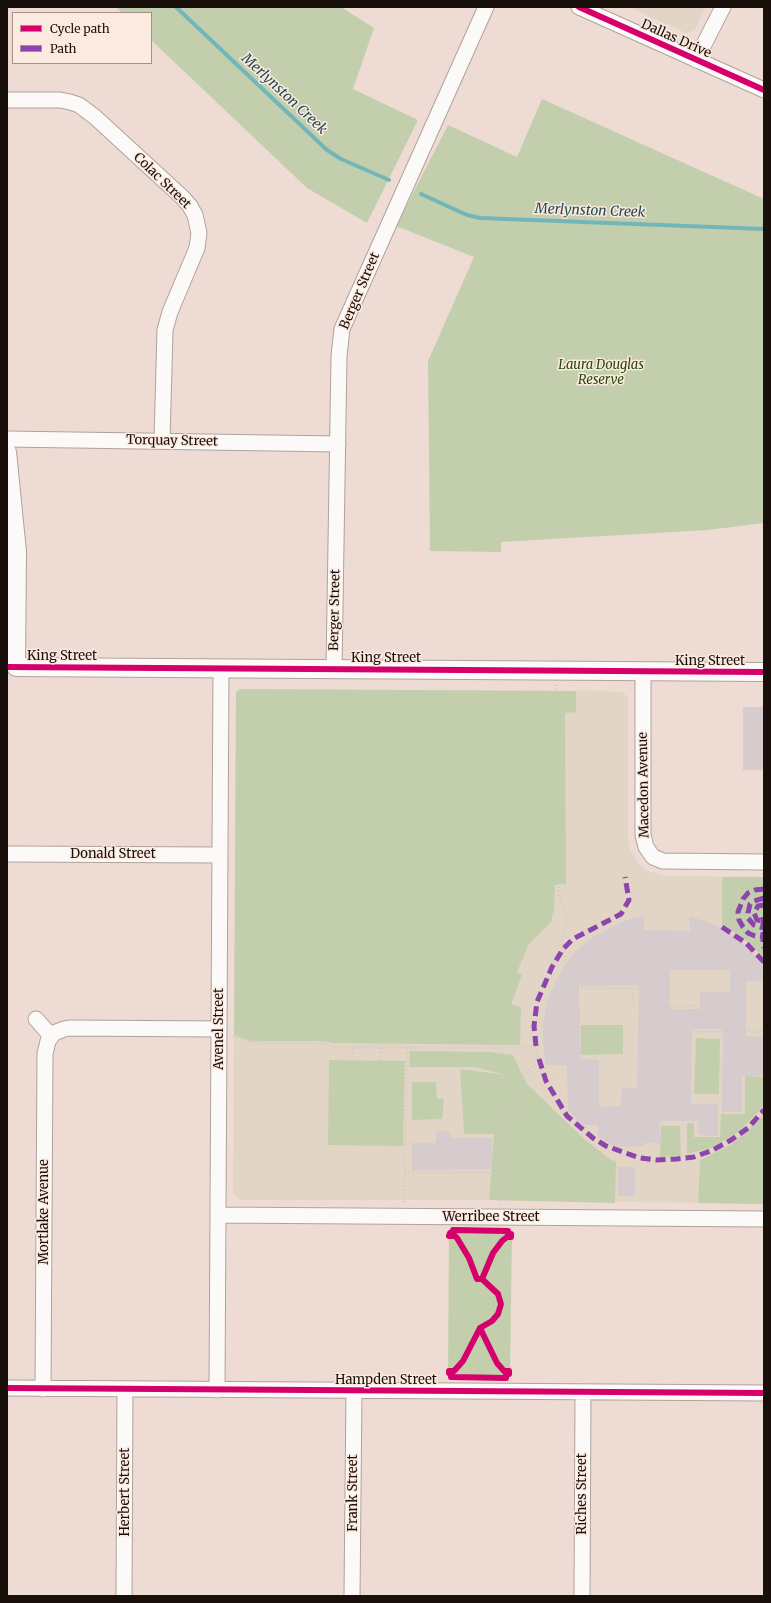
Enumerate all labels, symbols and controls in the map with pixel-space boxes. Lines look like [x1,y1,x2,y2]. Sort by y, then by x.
legend [12,12,152,64]
street label: Dallas Drive [639,17,713,61]
text: Cycle path [50,21,110,36]
text: Path [50,41,76,56]
water label: Merlynston Creek [238,50,330,138]
street label: Colac Street [130,150,194,212]
water label: Merlynston Creek [534,201,646,221]
street label: Berger Street [337,250,383,332]
park label: Laura Douglas Reserve [558,357,644,388]
street label: Torquay Street [126,432,218,450]
street label: Berger Street [326,569,344,651]
street label: King Street [27,648,97,664]
street label: King Street [351,650,421,666]
street label: King Street [675,653,745,669]
street label: Macedon Avenue [635,732,653,838]
street label: Donald Street [70,846,156,862]
street label: Avenel Street [211,988,227,1070]
street label: Mortlake Avenue [36,1159,52,1265]
street label: Werribee Street [442,1209,540,1225]
street label: Hampden Street [335,1372,437,1388]
street label: Herbert Street [117,1448,133,1536]
street label: Riches Street [574,1453,590,1535]
street label: Frank Street [345,1454,361,1532]

